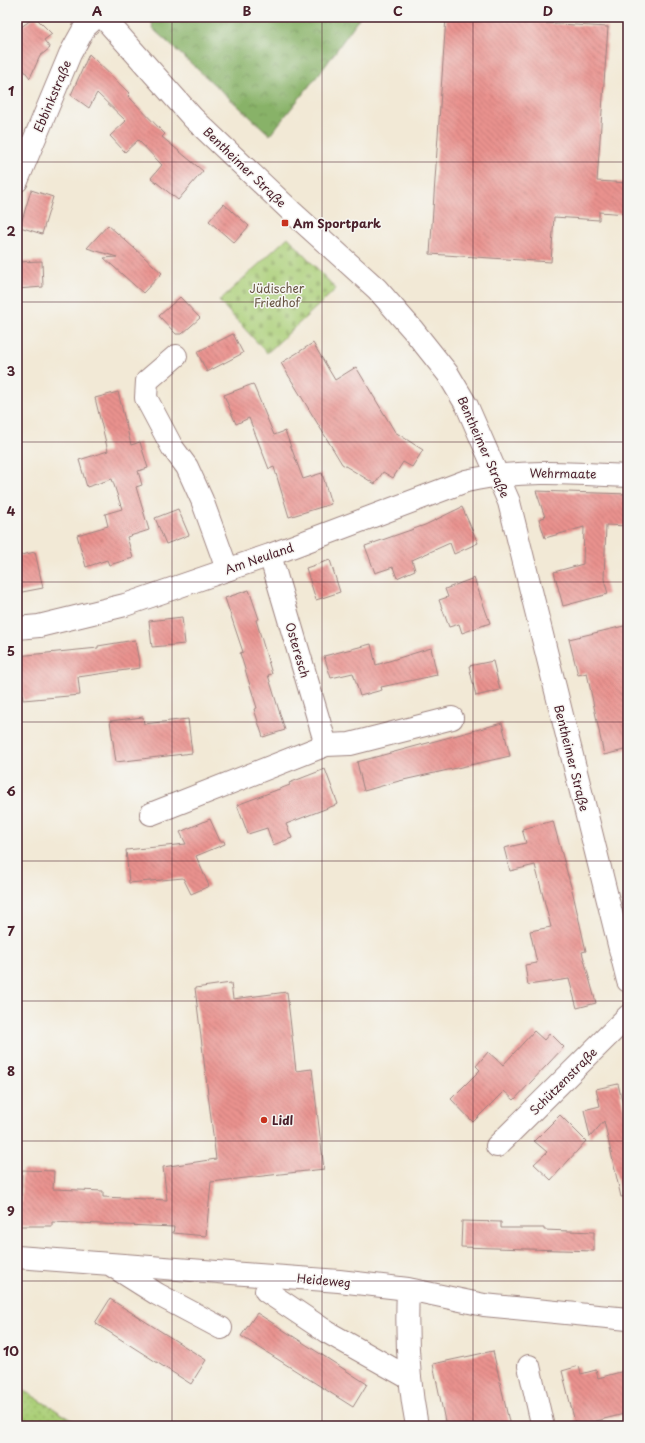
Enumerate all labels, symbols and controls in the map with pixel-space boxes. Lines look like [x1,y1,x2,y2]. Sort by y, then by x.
text: A [92,1,102,20]
text: B [243,1,252,20]
text: C [393,1,403,20]
text: D [543,1,553,20]
street label: Ebbinkstraße [29,57,75,135]
text: 1 [8,81,14,100]
street label: Bentheimer Straße [199,123,291,211]
place label: Am Sportpark [293,214,381,232]
marker: Am Sportpark [280,218,290,228]
text: 2 [6,221,16,240]
park label: Jüdischer Friedhof [250,279,305,311]
text: 3 [7,361,16,380]
street label: Bentheimer Straße [454,393,514,501]
street label: Wehrmaate [529,463,597,483]
text: 4 [7,501,16,520]
street label: Am Neuland [222,538,296,578]
street label: Osteresch [281,620,315,680]
text: 5 [7,641,15,660]
street label: Bentheimer Straße [550,703,594,813]
text: 6 [6,781,16,800]
text: 7 [7,921,15,940]
street label: Schützenstraße [525,1043,601,1119]
text: 8 [7,1061,15,1080]
place label: Lidl [272,1111,294,1129]
marker: Lidl [259,1115,269,1125]
text: 9 [7,1201,15,1220]
street label: Heideweg [296,1269,352,1291]
text: 10 [3,1341,19,1360]

